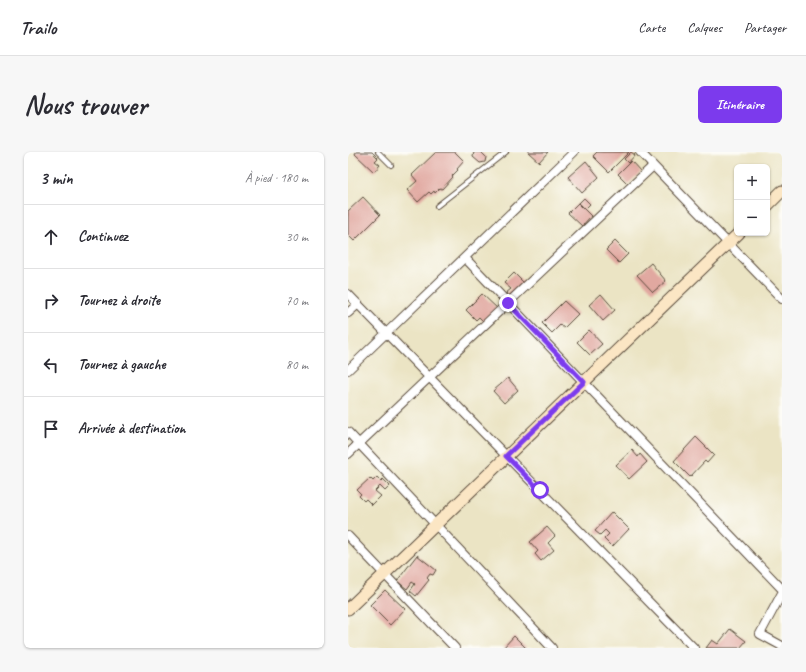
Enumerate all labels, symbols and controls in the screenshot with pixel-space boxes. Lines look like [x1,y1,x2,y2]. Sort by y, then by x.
text: Trailo [20,16,56,40]
text: Carte [638,19,665,36]
text: Calques [687,19,722,36]
text: Partager [744,19,786,36]
button: Itinéraire [698,86,782,123]
text: Nous trouver [24,87,147,122]
map controls [734,164,770,236]
button: + [734,164,770,200]
text: 3 min [40,168,73,189]
text: À pied · 180 m [245,170,308,186]
button: − [734,200,770,236]
icon: ahead [40,226,62,248]
text: Continuez [78,227,128,246]
text: 30 m [286,229,308,245]
icon: right [40,290,62,312]
text: Tournez à droite [78,291,160,310]
text: 70 m [286,293,308,309]
route end [499,294,517,312]
icon: left [40,354,62,376]
text: Tournez à gauche [78,355,165,374]
text: 80 m [286,357,308,373]
icon: arrive [40,418,62,440]
text: Arrivée à destination [78,419,186,438]
route start [531,481,549,499]

